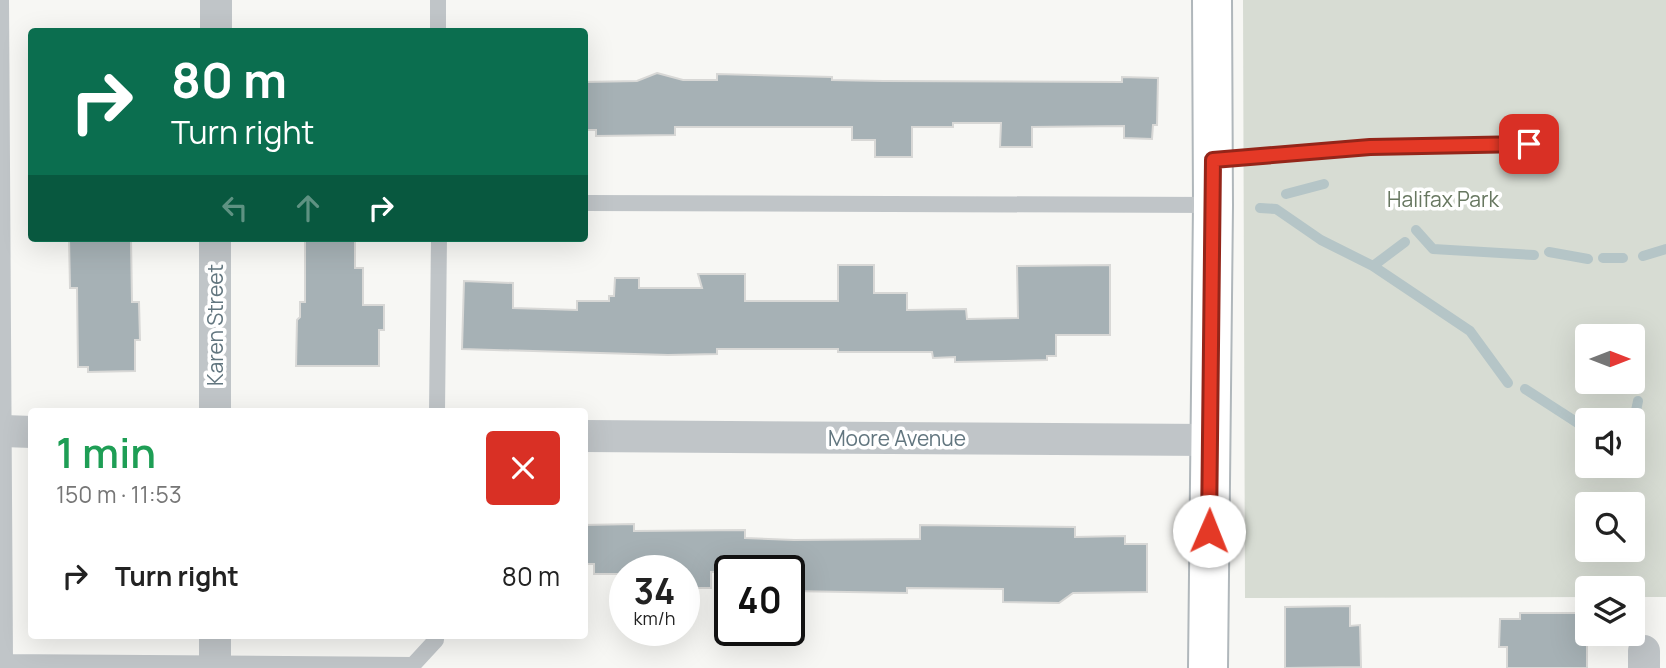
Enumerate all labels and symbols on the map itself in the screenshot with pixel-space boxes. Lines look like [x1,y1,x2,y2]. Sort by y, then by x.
pin [1499,114,1559,174]
park label: Halifax Park [1387,185,1499,213]
street label: Karen Street [201,264,229,386]
north arrow [1575,324,1645,394]
street label: Moore Avenue [828,424,966,452]
position arrow [1172,494,1246,568]
speed limit sign: 40 [714,555,805,646]

